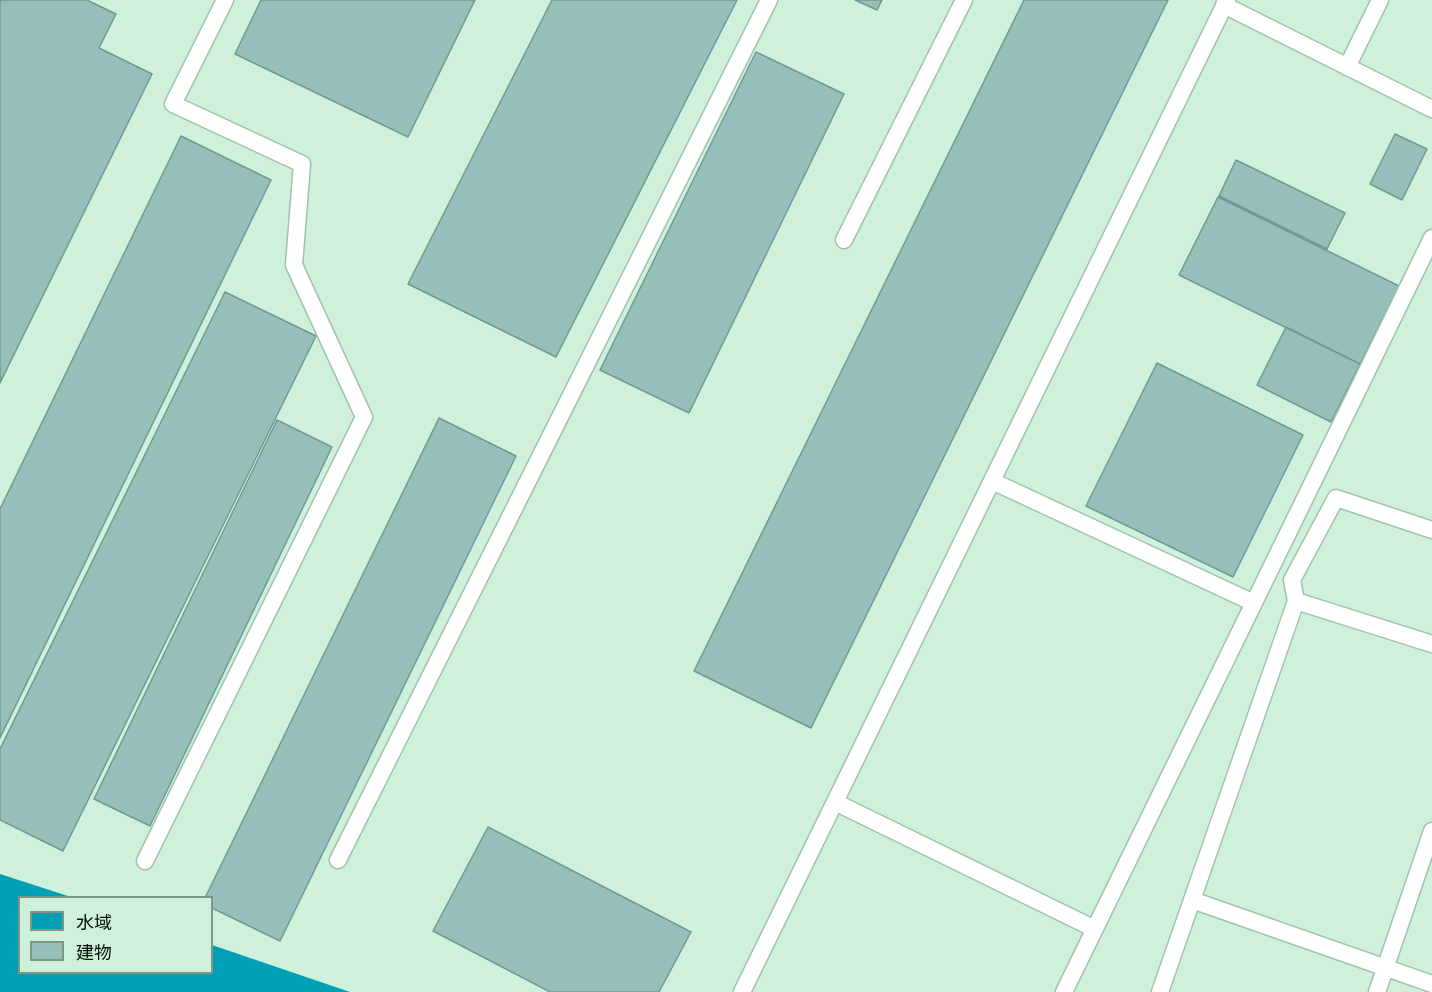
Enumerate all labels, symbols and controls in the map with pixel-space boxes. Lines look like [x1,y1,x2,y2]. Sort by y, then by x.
legend [18,896,213,974]
text: 水域 [76,911,112,934]
text: 建物 [76,941,112,964]

